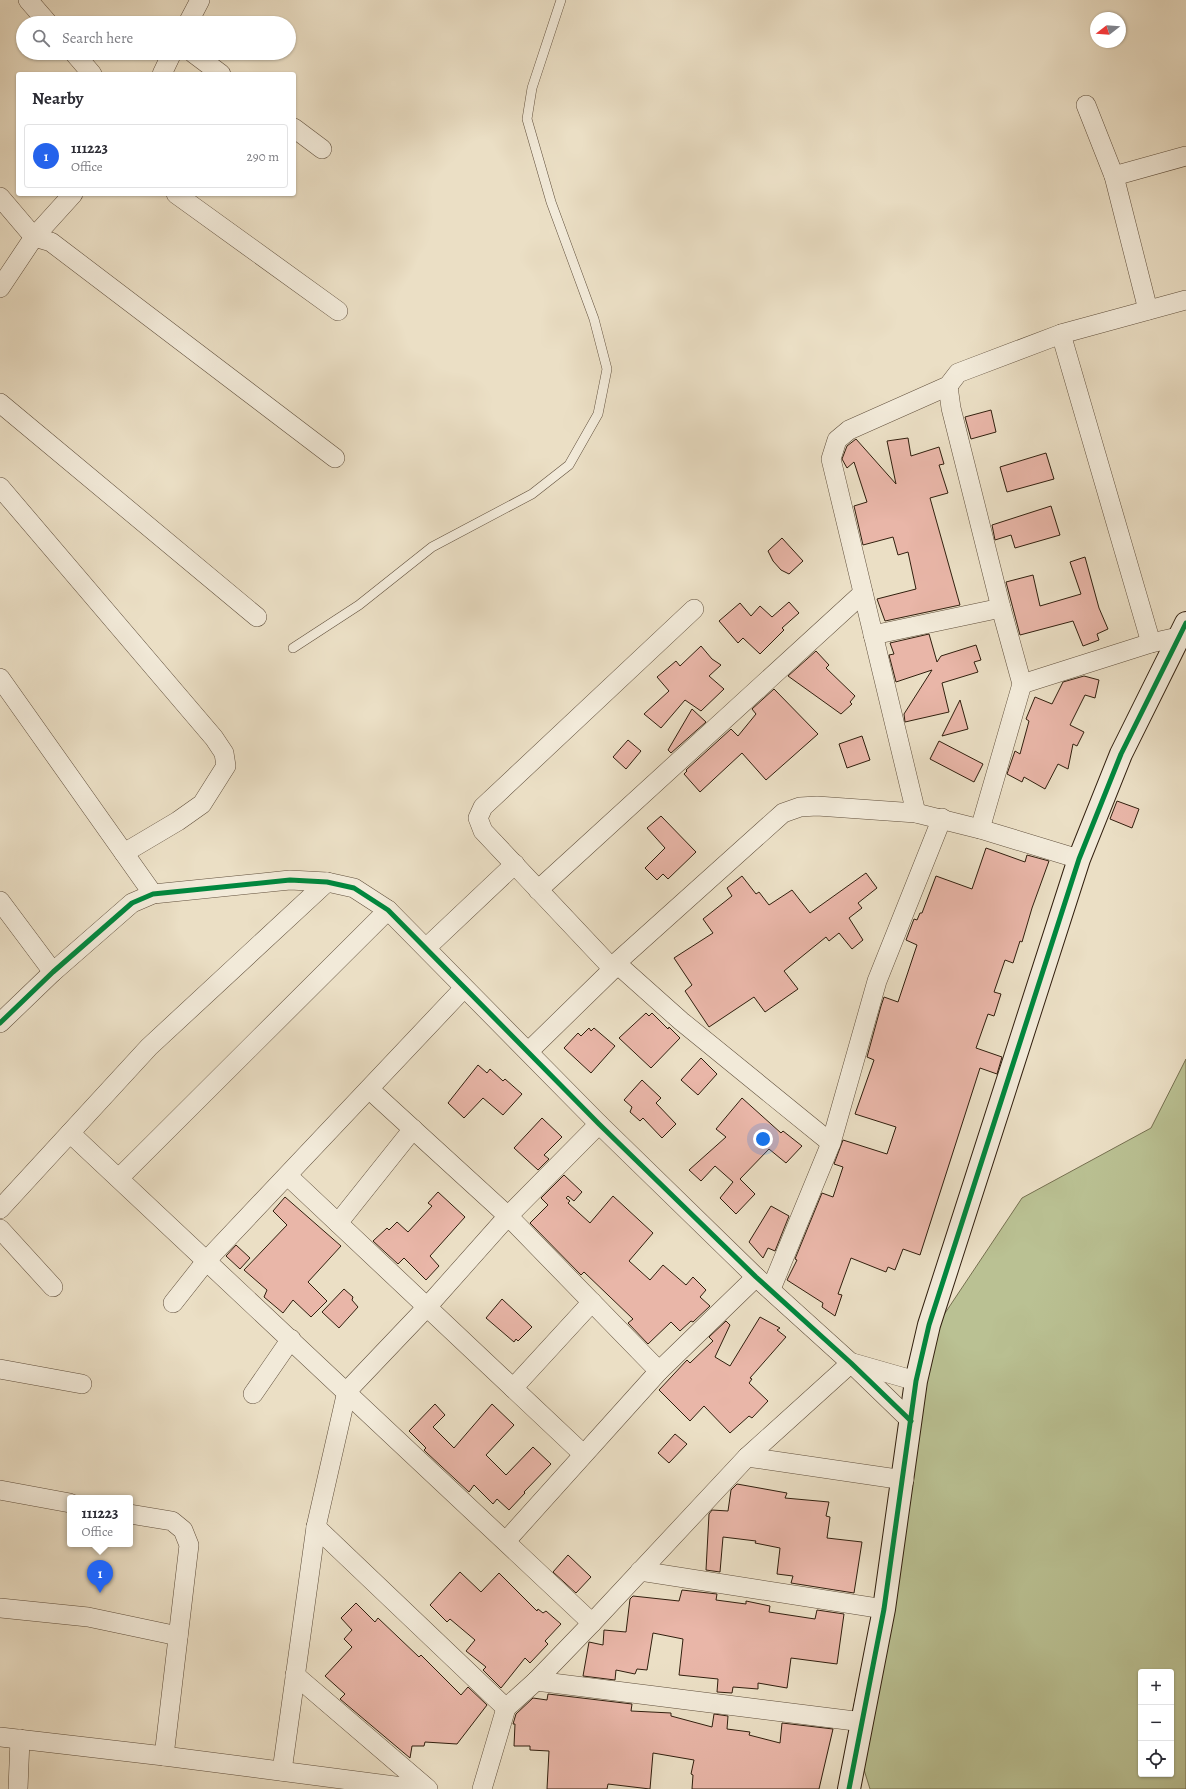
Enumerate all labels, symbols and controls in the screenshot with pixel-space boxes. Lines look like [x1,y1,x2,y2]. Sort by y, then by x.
north arrow [1090,12,1126,48]
search box [16,16,296,60]
icon: search [30,27,52,49]
text: Search here [62,28,133,48]
text: Nearby [32,87,83,110]
text: 111223 [71,138,108,158]
text: 1 [44,148,48,165]
text: 290 m [247,148,279,165]
text: Office [71,158,103,175]
your location [753,1129,773,1149]
popup [67,1495,133,1547]
text: 111223 [81,1503,119,1523]
text: Office [81,1523,113,1540]
pin: 1 [87,1560,113,1593]
map controls [1138,1669,1174,1777]
button: + [1138,1669,1174,1705]
button: − [1138,1705,1174,1741]
button: locate [1138,1741,1174,1777]

